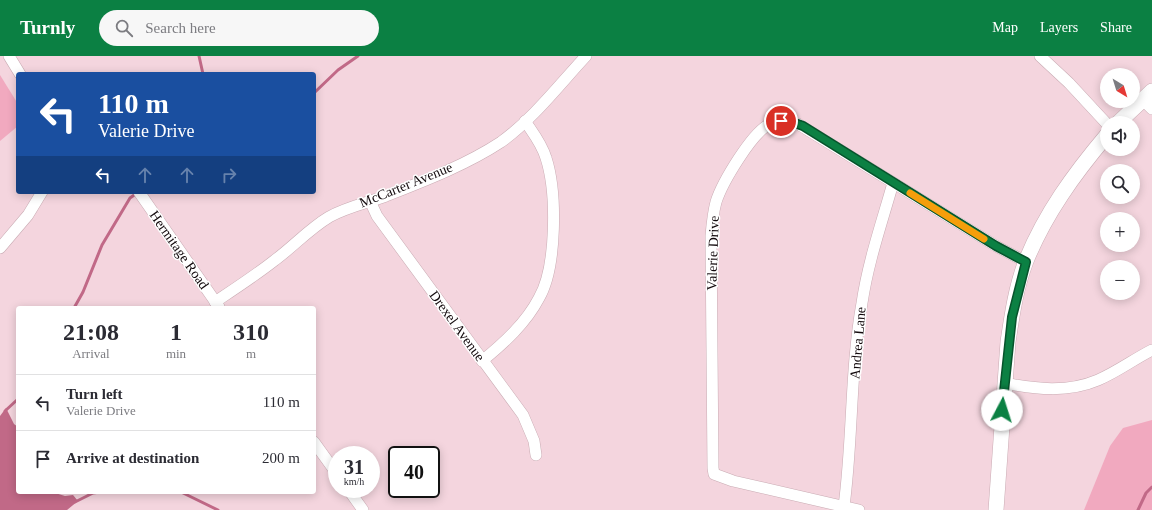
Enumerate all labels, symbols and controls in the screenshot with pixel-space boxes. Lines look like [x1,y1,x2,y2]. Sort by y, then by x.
search box [99,10,379,46]
text: Turnly [20,17,75,38]
icon: search [113,17,135,39]
text: Search here [145,20,216,36]
text: Map [992,20,1018,35]
text: Layers [1040,20,1078,35]
text: Share [1100,20,1132,35]
north arrow [1100,68,1140,108]
map controls [1100,68,1140,300]
icon: left [32,88,84,140]
text: 110 m [98,88,169,119]
pin [764,104,798,138]
icon: arrive [770,110,792,132]
button: sound [1100,116,1140,156]
text: Valerie Drive [98,121,194,141]
street label: McCarter Avenue [357,160,455,210]
icon: left [92,164,114,186]
icon: ahead [134,164,156,186]
icon: ahead [176,164,198,186]
icon: right [218,164,240,186]
button: search [1100,164,1140,204]
street label: Hermitage Road [146,208,212,292]
button: + [1100,212,1140,252]
street label: Valerie Drive [704,215,722,291]
button: − [1100,260,1140,300]
street label: Drexel Avenue [426,288,488,364]
street label: Andrea Lane [847,306,869,380]
text: 21:08 [63,319,119,345]
text: 1 [170,319,182,345]
text: 310 [233,319,269,345]
text: Arrival [72,346,110,361]
text: min [166,346,186,361]
text: m [246,346,256,361]
text: Turn left [66,386,123,402]
position arrow [981,389,1023,431]
icon: left [32,392,54,414]
text: 110 m [263,394,300,410]
text: Valerie Drive [66,403,136,418]
speed limit sign: 40 [388,446,440,498]
icon: arrive [32,448,54,470]
text: Arrive at destination [66,450,199,466]
text: 200 m [262,450,300,466]
text: 31 [344,456,364,478]
text: km/h [344,476,364,487]

